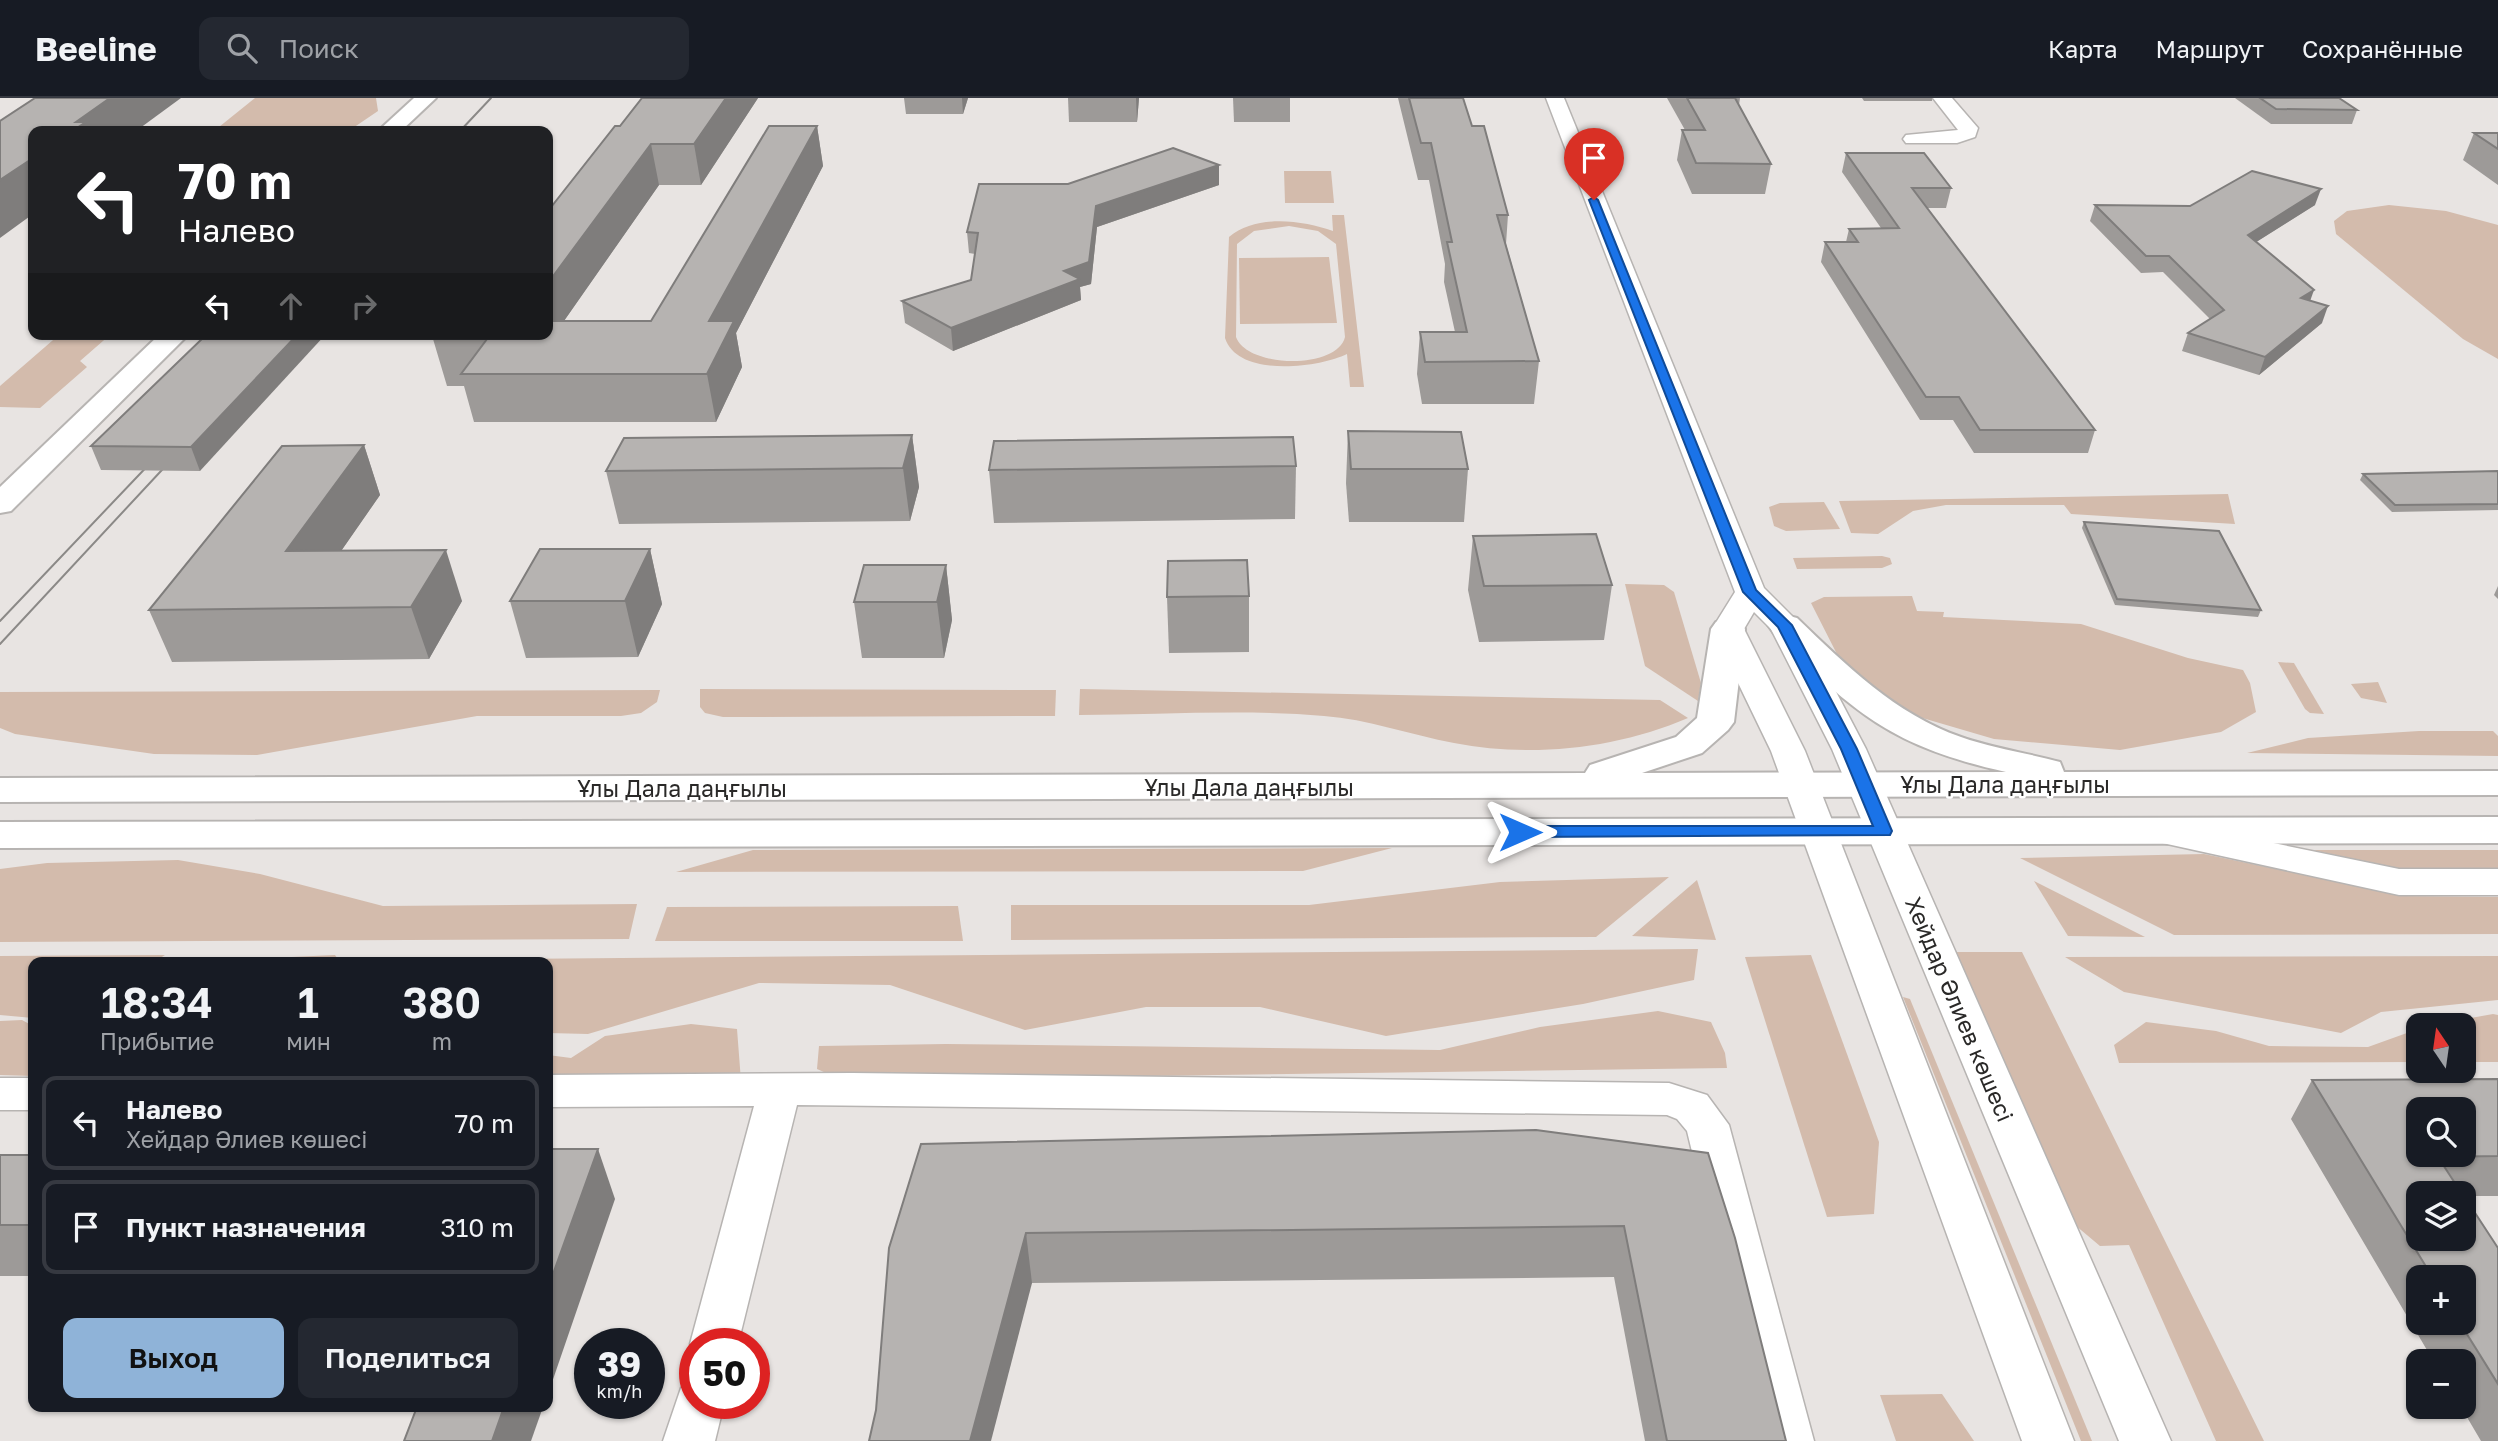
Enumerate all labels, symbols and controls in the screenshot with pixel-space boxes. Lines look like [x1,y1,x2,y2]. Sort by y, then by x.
search box [199,17,689,80]
text: Beeline [35,29,157,68]
icon: search [223,29,261,67]
text: Поиск [279,33,359,64]
text: Карта [2048,34,2118,63]
text: Маршрут [2156,34,2264,63]
text: Сохранённые [2302,34,2463,63]
pin [1564,128,1624,200]
icon: arrive [1575,139,1613,177]
text: 70 m [178,151,292,210]
icon: left [63,154,154,245]
text: Налево [178,211,295,249]
icon: left [199,287,237,325]
icon: ahead [272,287,310,325]
icon: right [345,287,383,325]
street label: Ұлы Дала даңғылы [1900,770,2110,798]
street label: Ұлы Дала даңғылы [1144,773,1354,801]
street label: Ұлы Дала даңғылы [577,774,787,802]
position arrow [1483,795,1557,869]
street label: Хейдар Әлиев көшесі [1900,892,2020,1126]
text: 18:34 [101,977,213,1027]
text: 1 [298,977,319,1027]
text: 380 [403,977,481,1027]
north arrow [2406,1013,2476,1083]
map controls [2406,1013,2476,1419]
text: Прибытие [100,1027,214,1055]
text: мин [286,1027,331,1055]
text: m [432,1027,452,1055]
text: Налево [126,1094,222,1125]
button: search [2406,1097,2476,1167]
icon: left [67,1104,105,1142]
text: 70 m [455,1108,514,1139]
text: Хейдар Әлиев көшесі [126,1125,367,1153]
button: layers [2406,1181,2476,1251]
icon: arrive [67,1208,105,1246]
text: Пункт назначения [126,1212,366,1243]
text: 310 m [441,1212,514,1243]
button: + [2406,1265,2476,1335]
button: Выход [63,1318,284,1398]
button: Поделиться [298,1318,518,1398]
speed limit sign: 50 [679,1328,770,1419]
text: 39 [598,1343,641,1385]
button: − [2406,1349,2476,1419]
text: km/h [597,1380,642,1402]

